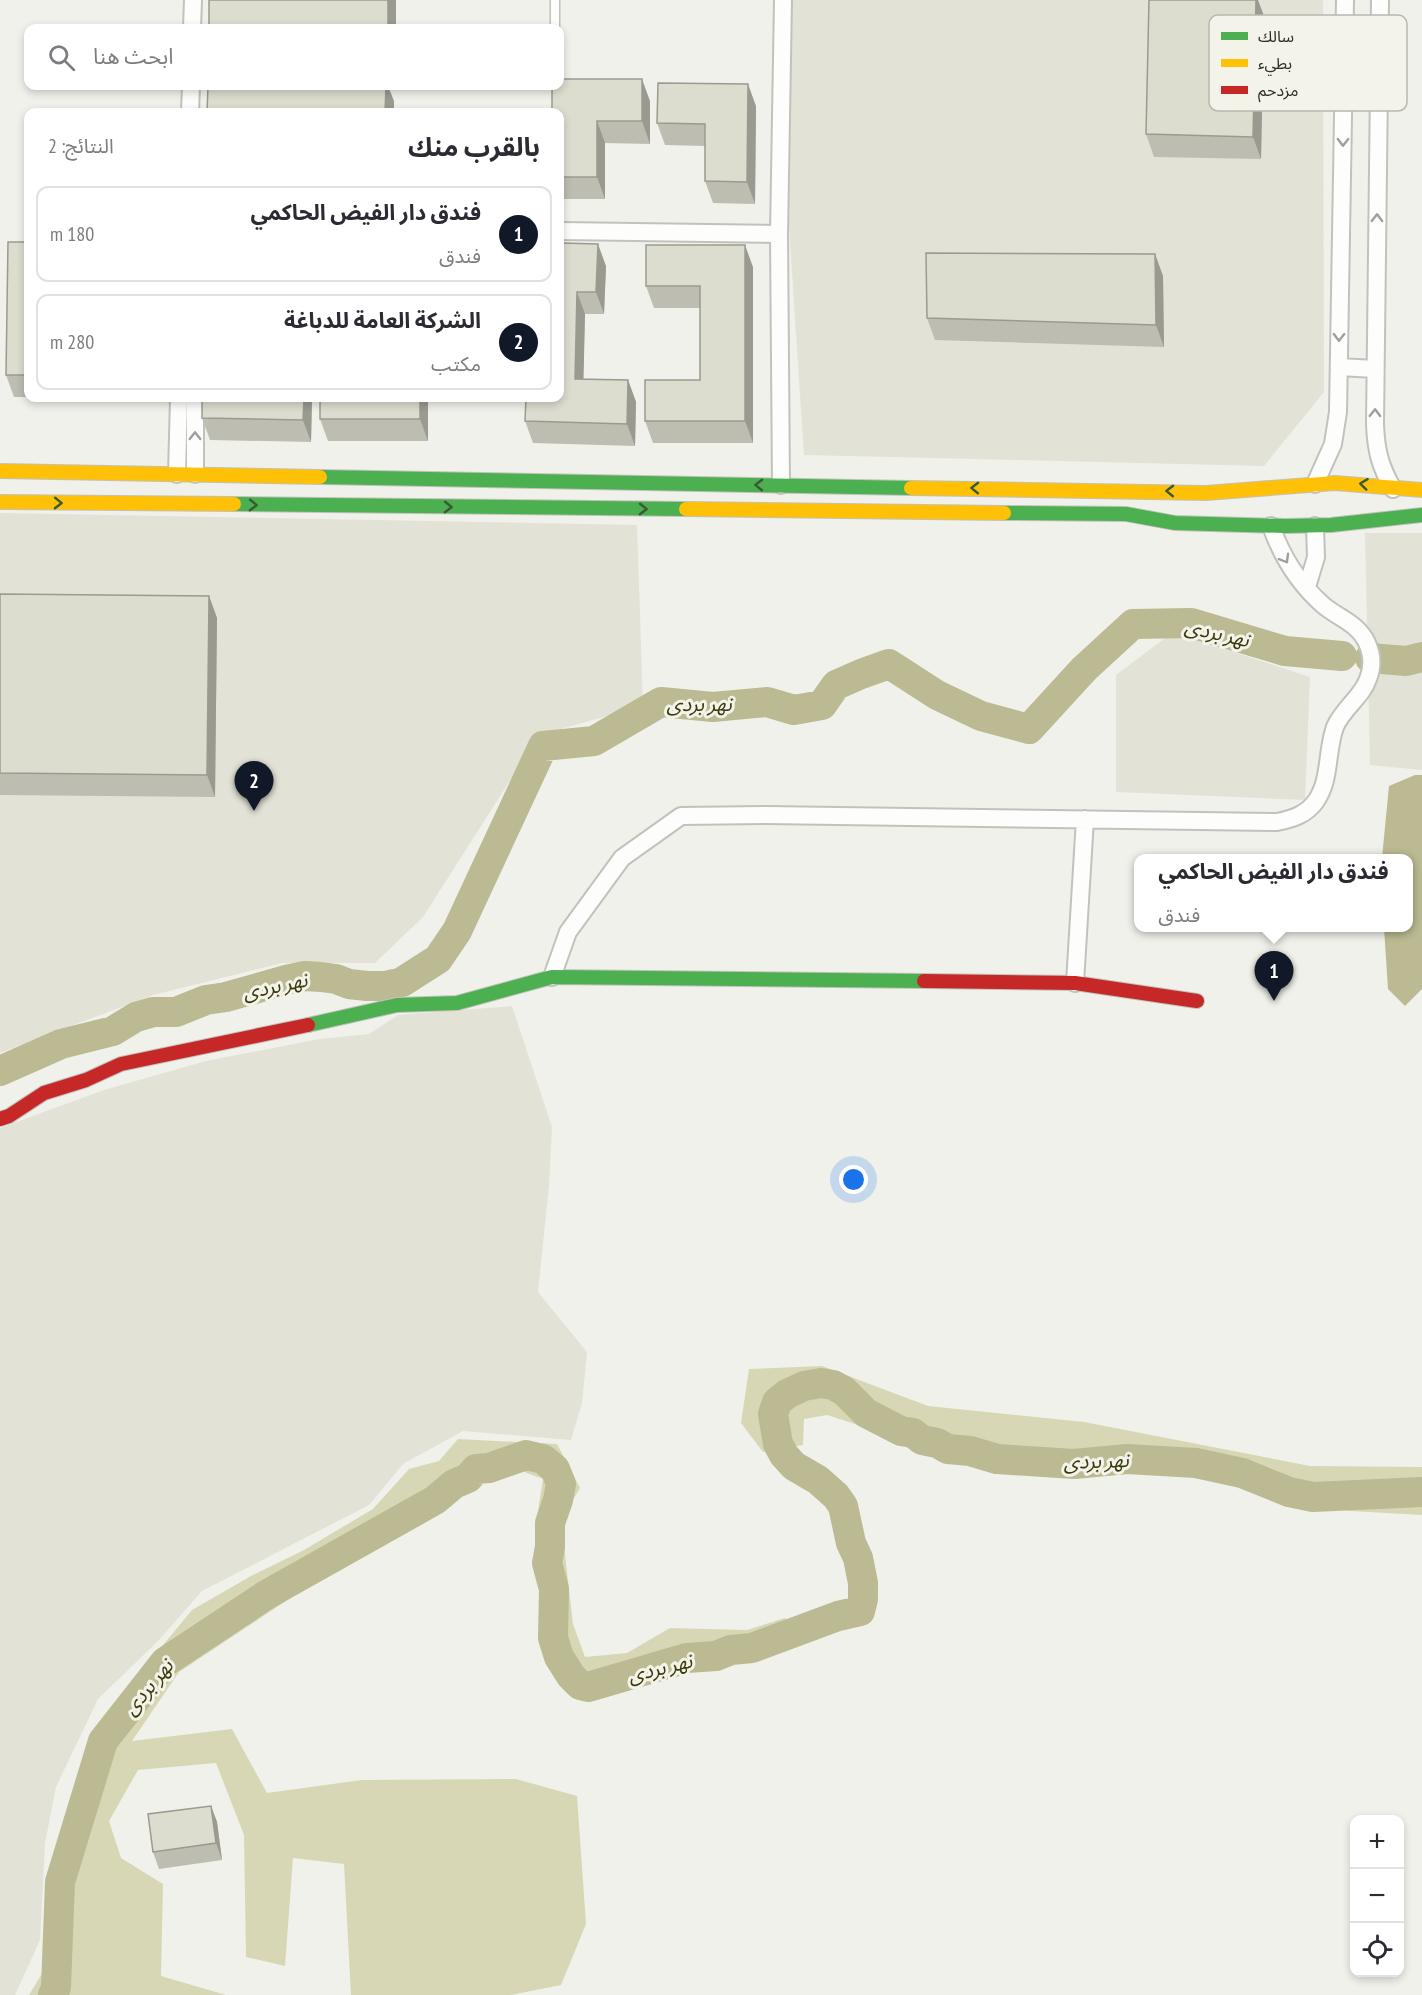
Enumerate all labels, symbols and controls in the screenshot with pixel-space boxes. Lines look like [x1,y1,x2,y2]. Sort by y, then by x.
legend [1209,15,1407,111]
search box [24,24,564,90]
text: سالك [1258,26,1294,46]
icon: search [45,41,78,74]
text: ابحث هنا [93,42,173,70]
text: بطيء [1258,53,1292,76]
text: مزدحم [1258,80,1298,103]
text: بالقرب منك [408,130,540,163]
text: النتائج: 2 [48,133,114,159]
one-way arrow [1337,138,1349,147]
text: فندق دار الفيض الحاكمي [251,198,481,226]
one-way arrow [1371,214,1383,223]
text: 180 m [50,221,94,247]
text: 1 [514,221,523,247]
text: فندق [439,243,481,269]
text: الشركة العامة للدباغة [284,306,481,334]
text: 280 m [50,329,94,355]
text: 2 [514,329,523,355]
one-way arrow [1333,333,1346,342]
text: مكتب [431,351,481,377]
one-way arrow [1369,409,1381,418]
one-way arrow [189,431,201,440]
one-way arrow [754,479,763,491]
one-way arrow [1359,479,1369,491]
one-way arrow [970,482,979,495]
one-way arrow [1165,485,1174,498]
one-way arrow [54,497,63,509]
one-way arrow [249,499,258,511]
one-way arrow [444,501,453,513]
one-way arrow [639,503,648,515]
one-way arrow [1278,553,1289,563]
water label: نهر بردى [1182,613,1253,653]
water label: نهر بردى [666,691,733,717]
pin: 2 [234,762,274,811]
popup [1134,854,1413,932]
text: فندق دار الفيض الحاكمي [1158,857,1389,885]
text: فندق [1158,902,1200,928]
pin: 1 [1254,952,1294,1001]
water label: نهر بردى [240,966,311,1005]
your location [839,1165,868,1194]
water label: نهر بردى [1063,1447,1131,1475]
water label: نهر بردى [625,1647,696,1688]
water label: نهر بردى [117,1652,180,1720]
map controls [1350,1815,1404,1977]
button: + [1350,1815,1404,1869]
button: − [1350,1869,1404,1923]
button: locate [1350,1923,1404,1977]

